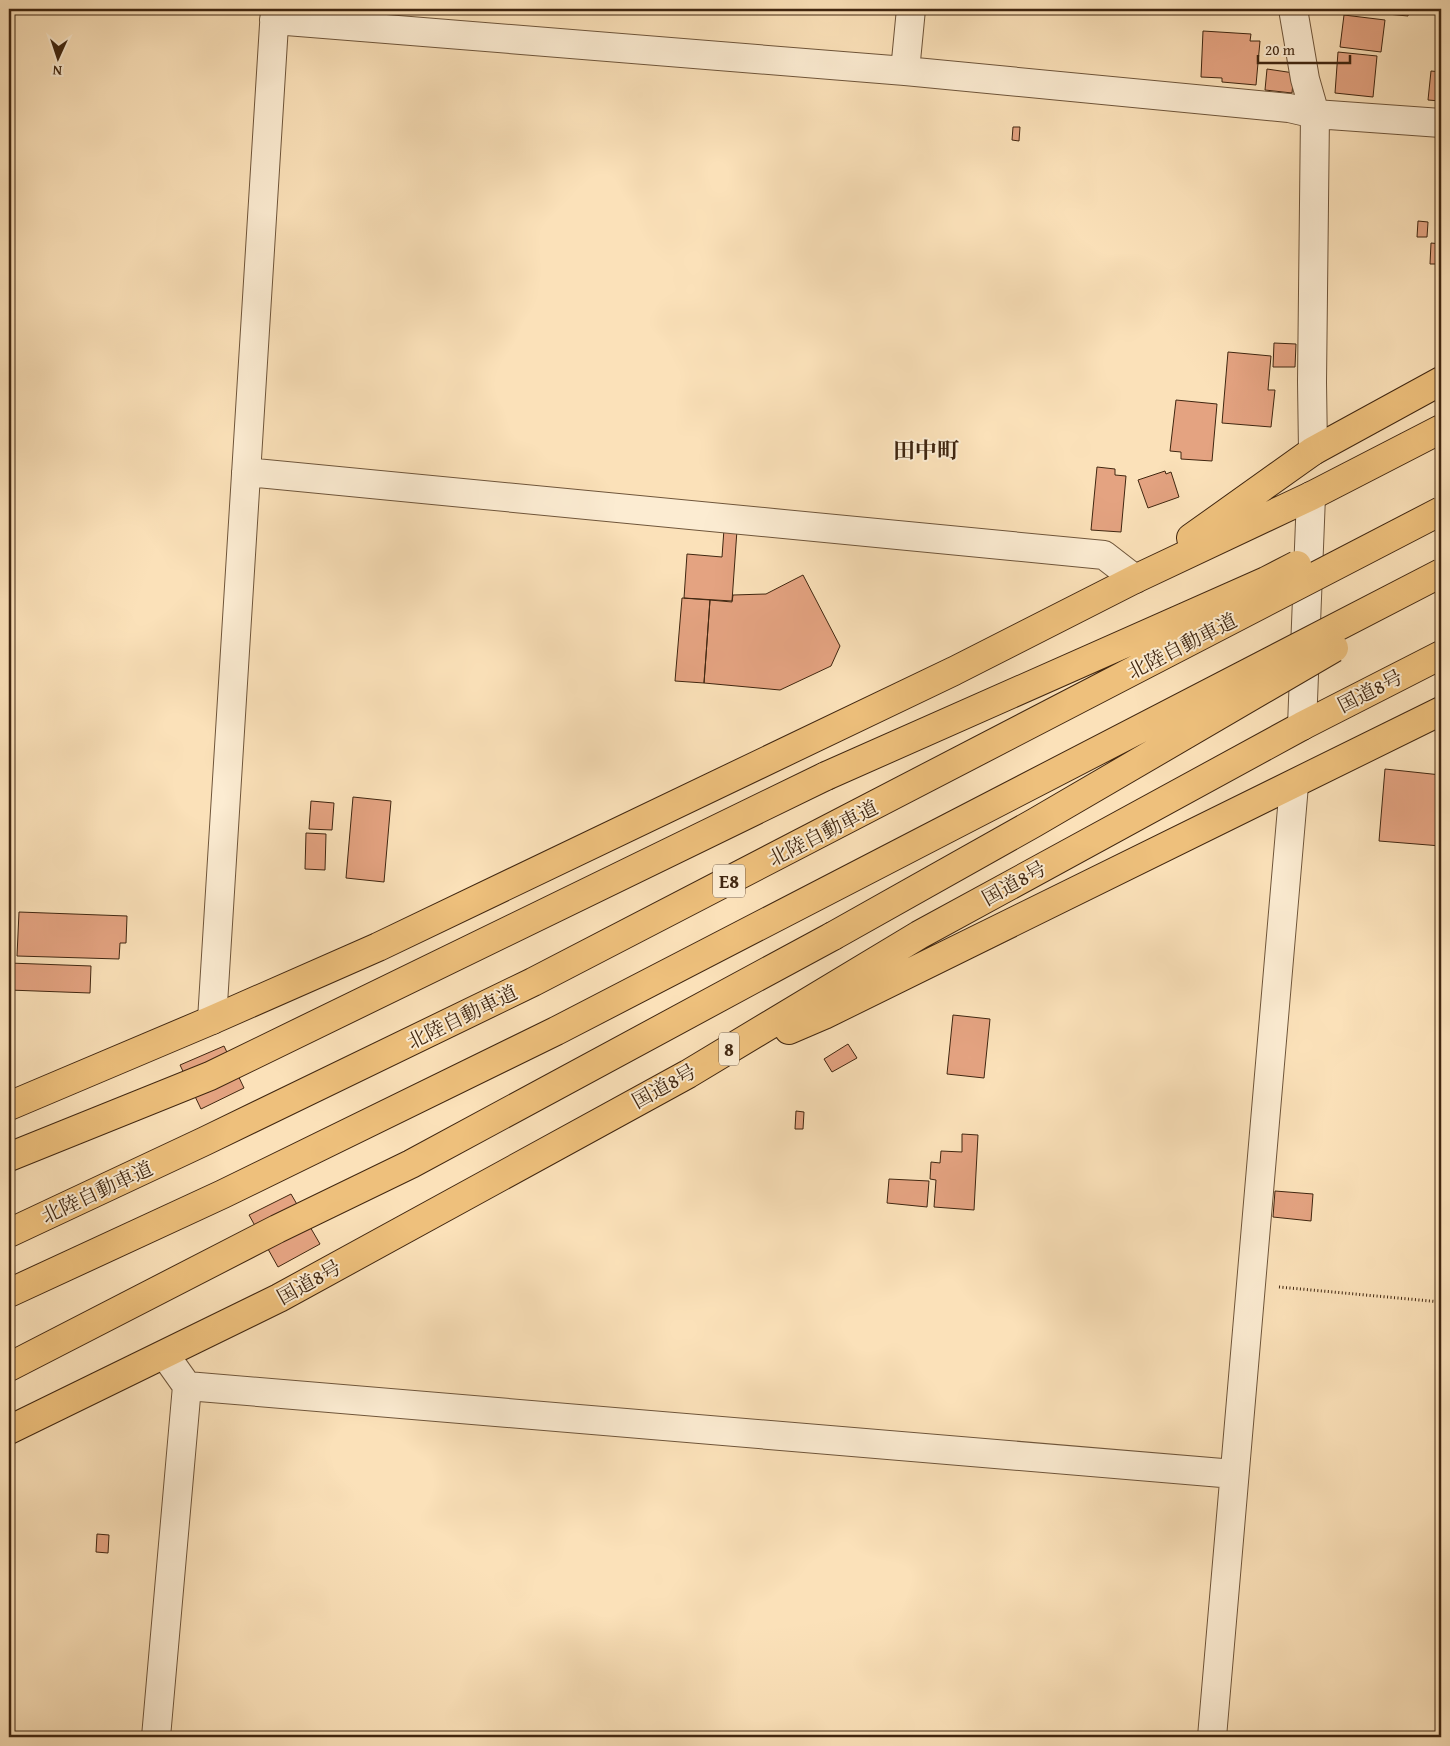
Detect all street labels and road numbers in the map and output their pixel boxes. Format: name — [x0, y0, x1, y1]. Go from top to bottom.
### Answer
street label: 北陸自動車道 — [1122, 605, 1242, 686]
street label: 国道8号 — [1332, 662, 1407, 719]
street label: 北陸自動車道 — [763, 792, 883, 873]
street label: 国道8号 — [976, 853, 1051, 912]
road number: E8 — [713, 864, 745, 898]
street label: 北陸自動車道 — [401, 977, 522, 1056]
road number: 8 — [719, 1032, 739, 1066]
street label: 国道8号 — [626, 1056, 701, 1115]
street label: 北陸自動車道 — [36, 1153, 157, 1230]
street label: 国道8号 — [271, 1252, 346, 1311]

